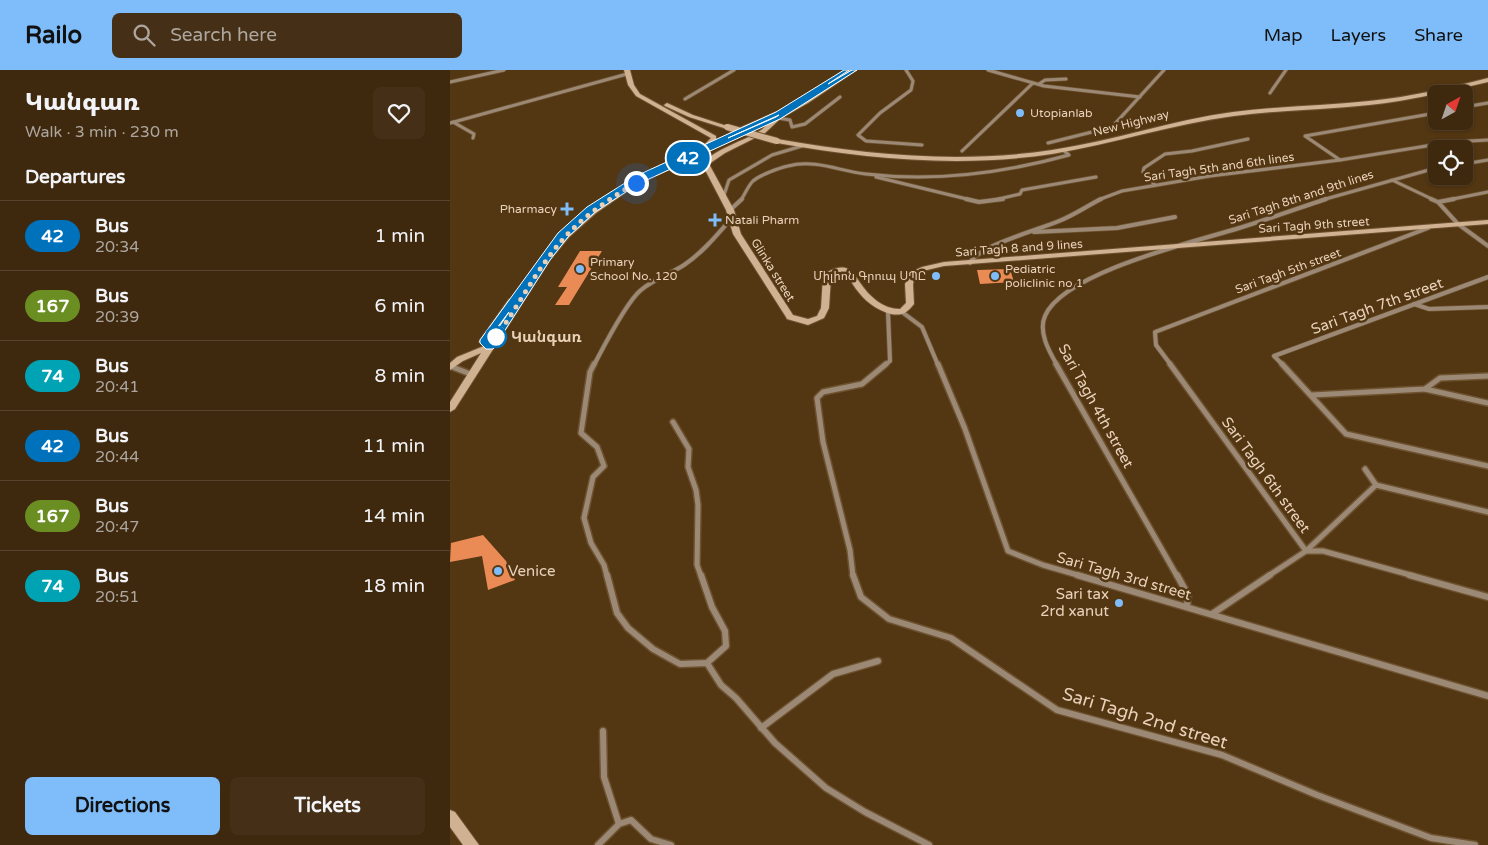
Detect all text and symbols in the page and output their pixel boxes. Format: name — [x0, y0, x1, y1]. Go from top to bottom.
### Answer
search box — [112, 13, 462, 58]
text: Railo — [25, 21, 82, 50]
icon: search — [130, 21, 158, 49]
text: Search here — [170, 24, 277, 46]
text: Map — [1264, 24, 1303, 46]
text: Layers — [1331, 24, 1386, 46]
text: Share — [1414, 24, 1463, 46]
north arrow — [1428, 85, 1472, 130]
map controls — [1428, 85, 1473, 185]
button: heart — [373, 87, 425, 139]
text: Կանգառ — [25, 88, 140, 117]
place label: Utopianlab — [1030, 106, 1093, 120]
marker: Utopianlab — [1014, 107, 1026, 119]
street label: New Highway — [1091, 107, 1171, 139]
text: Walk · 3 min · 230 m — [25, 122, 179, 142]
button: locate — [1428, 140, 1473, 185]
line badge: 42 — [666, 142, 710, 174]
text: 42 — [677, 147, 699, 169]
street label: Sari Tagh 5th and 6th lines — [1143, 149, 1295, 184]
text: Departures — [25, 166, 125, 188]
street label: Sari Tagh 8th and 9th lines — [1227, 167, 1375, 227]
your location — [624, 171, 649, 196]
place label: Pharmacy — [500, 202, 558, 216]
marker: Pharmacy — [561, 203, 573, 215]
place label: Natali Pharm — [725, 213, 799, 227]
marker: Natali Pharm — [709, 214, 721, 226]
street label: Sari Tagh 9th street — [1258, 214, 1370, 236]
text: Bus — [95, 215, 129, 237]
text: 42 — [41, 225, 64, 247]
text: 1 min — [374, 225, 425, 247]
street label: Glinka street — [748, 236, 798, 304]
text: 20:34 — [95, 237, 139, 257]
street label: Sari Tagh 8 and 9 lines — [955, 237, 1083, 259]
street label: Sari Tagh 5th street — [1233, 245, 1343, 297]
place label: Primary School No. 120 — [590, 255, 678, 283]
place label: Pediatric policlinic no 1 — [1005, 262, 1083, 290]
marker: Primary School No. 120 — [574, 263, 586, 275]
place label: Միլիոն Գրուպ ՍՊԸ — [813, 269, 926, 283]
marker: Միլիոն Գրուպ ՍՊԸ — [930, 270, 942, 282]
marker: Pediatric policlinic no 1 — [989, 270, 1001, 282]
street label: Sari Tagh 7th street — [1309, 274, 1446, 338]
text: Bus — [95, 285, 129, 307]
text: 167 — [36, 295, 69, 317]
text: 6 min — [374, 295, 425, 317]
text: 20:39 — [95, 307, 139, 327]
marker: Կանգառ — [485, 326, 507, 348]
place label: Կանգառ — [511, 328, 582, 346]
street label: Sari Tagh 4th street — [1054, 341, 1138, 471]
text: Bus — [95, 355, 129, 377]
text: 74 — [41, 365, 64, 387]
text: 8 min — [374, 365, 425, 387]
text: 20:41 — [95, 377, 139, 397]
street label: Sari Tagh 6th street — [1218, 413, 1314, 537]
text: Bus — [95, 425, 129, 447]
text: 42 — [41, 435, 64, 457]
text: 11 min — [362, 435, 425, 457]
text: 20:44 — [95, 447, 139, 467]
text: Bus — [95, 495, 129, 517]
text: 167 — [36, 505, 69, 527]
text: 14 min — [362, 505, 425, 527]
text: 20:47 — [95, 517, 139, 537]
street label: Sari Tagh 3rd street — [1055, 548, 1194, 604]
place label: Venice — [508, 562, 555, 580]
text: Bus — [95, 565, 129, 587]
marker: Venice — [492, 565, 504, 577]
text: 74 — [41, 575, 64, 597]
text: 18 min — [362, 575, 425, 597]
place label: Sari tax 2rd xanut — [1040, 585, 1109, 620]
text: 20:51 — [95, 587, 139, 607]
marker: Sari tax 2rd xanut — [1113, 597, 1125, 609]
street label: Sari Tagh 2nd street — [1060, 682, 1230, 754]
button: Directions — [25, 777, 220, 835]
button: Tickets — [230, 777, 425, 835]

